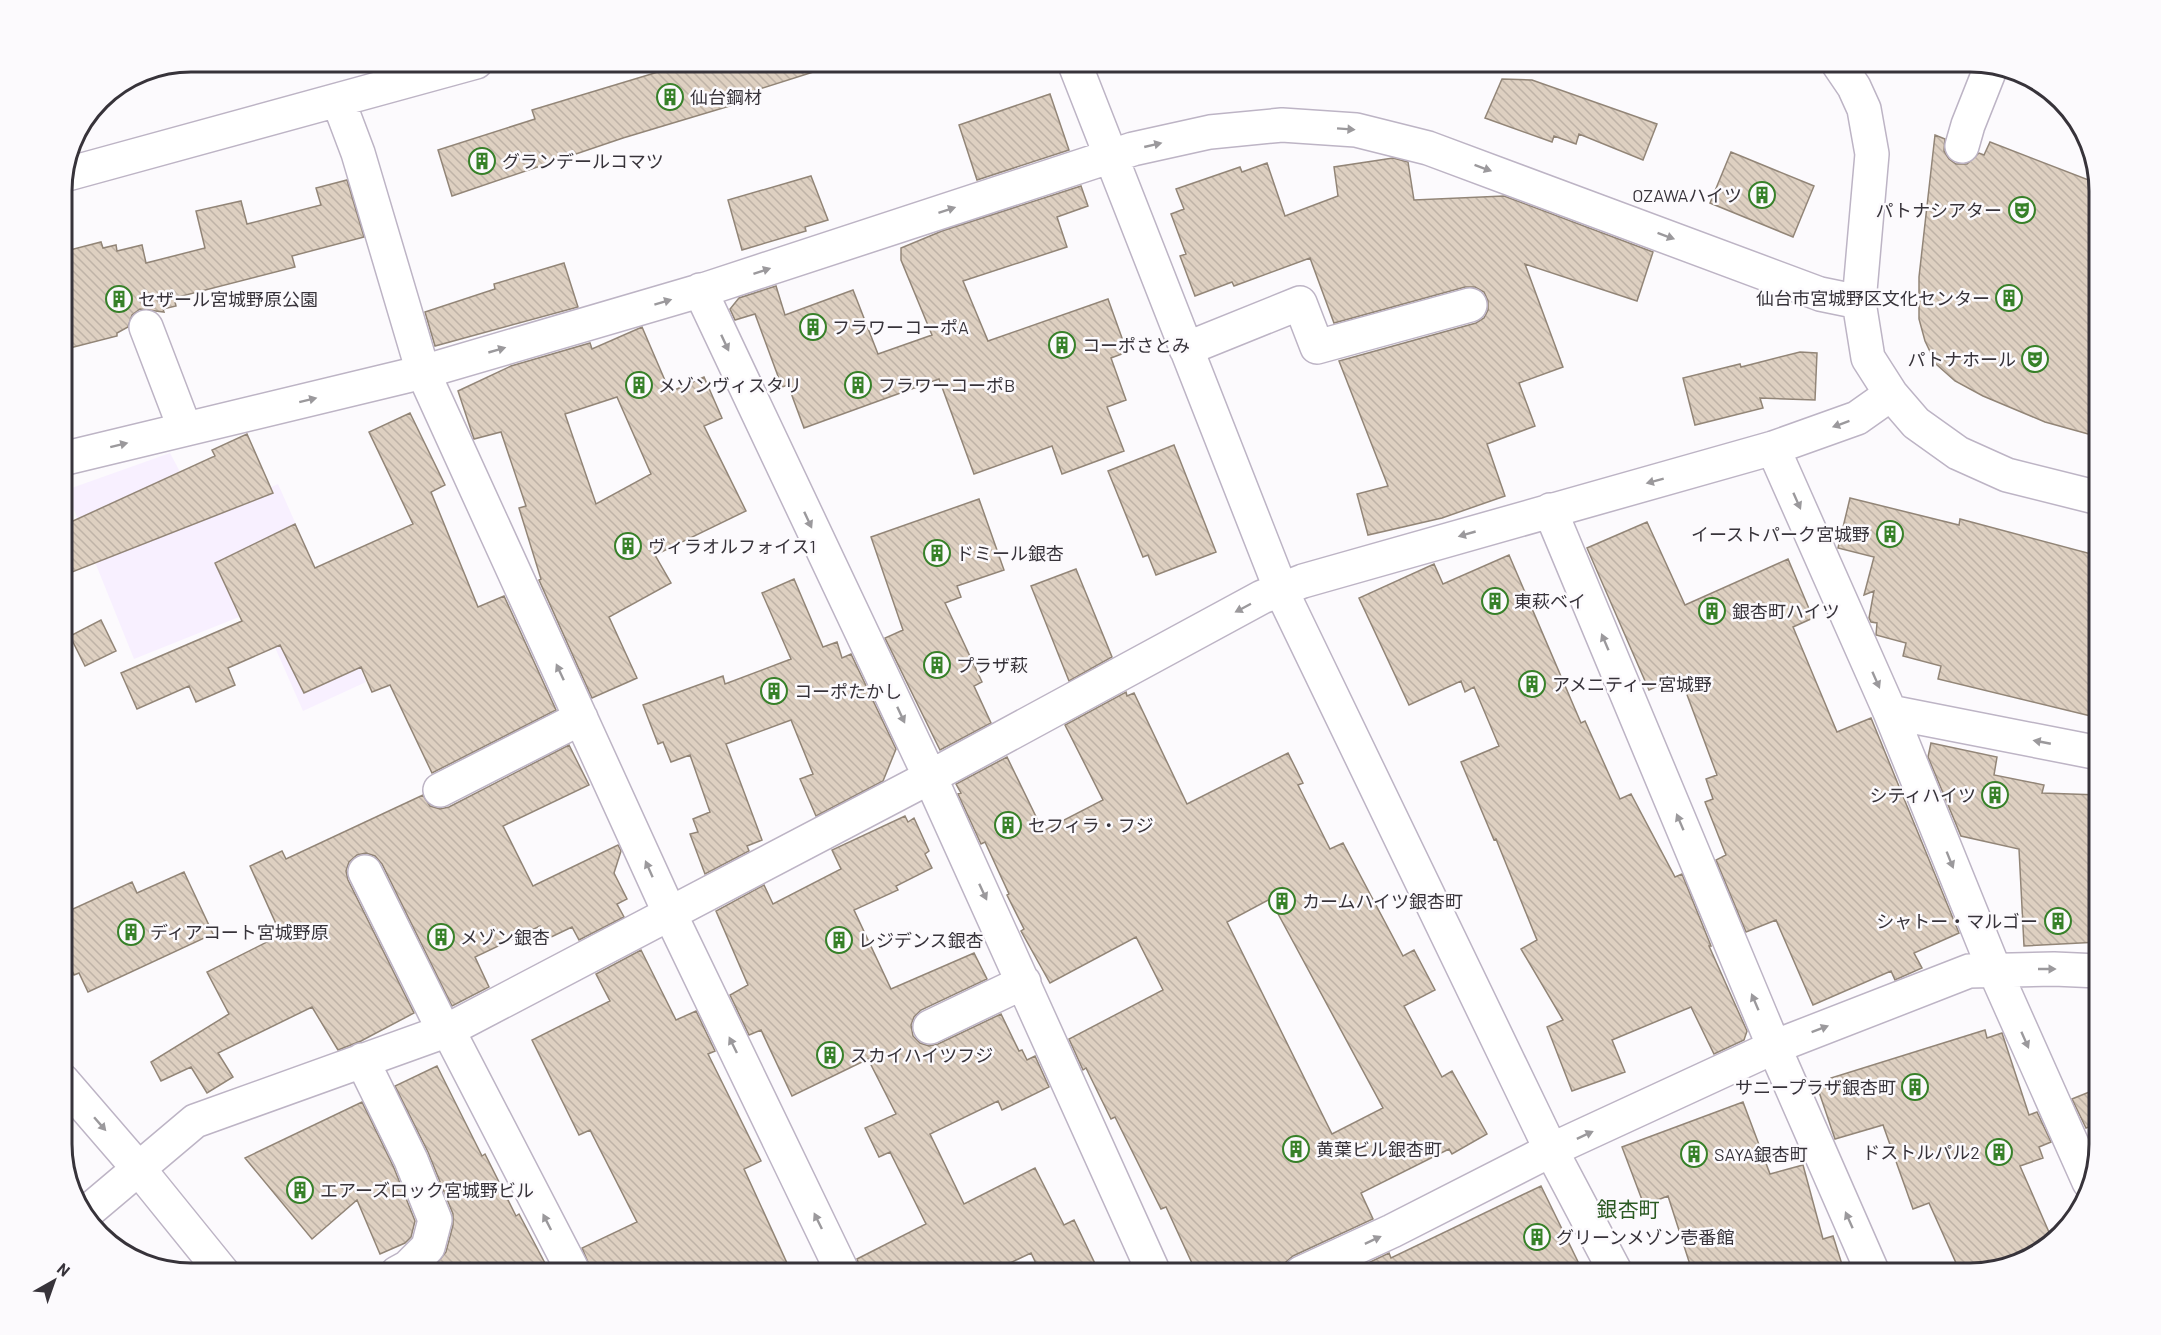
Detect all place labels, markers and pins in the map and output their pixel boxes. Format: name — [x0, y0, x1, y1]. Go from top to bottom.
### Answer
building icon: 仙台鋼材 — [655, 82, 685, 112]
place label: 仙台鋼材 — [690, 86, 762, 108]
building icon: グランデールコマツ — [467, 146, 497, 176]
place label: グランデールコマツ — [502, 150, 664, 172]
building icon: OZAWAハイツ — [1747, 180, 1777, 210]
place label: OZAWAハイツ — [1632, 184, 1742, 206]
theatre icon: パトナシアター — [2007, 195, 2037, 225]
place label: パトナシアター — [1875, 199, 2002, 221]
building icon: 仙台市宮城野区文化センター — [1994, 283, 2024, 313]
building icon: セザール宮城野原公園 — [104, 284, 134, 314]
place label: 仙台市宮城野区文化センター — [1756, 287, 1990, 309]
place label: セザール宮城野原公園 — [138, 288, 318, 310]
building icon: フラワーコーポA — [798, 312, 828, 342]
place label: フラワーコーポA — [832, 316, 969, 338]
building icon: コーポさとみ — [1047, 330, 1077, 360]
place label: コーポさとみ — [1082, 334, 1190, 356]
theatre icon: パトナホール — [2020, 344, 2050, 374]
place label: パトナホール — [1907, 348, 2016, 370]
building icon: メゾンヴィスタリ — [624, 370, 654, 400]
building icon: フラワーコーポB — [843, 370, 873, 400]
place label: メゾンヴィスタリ — [658, 374, 802, 396]
place label: フラワーコーポB — [878, 374, 1015, 396]
building icon: イーストパーク宮城野 — [1875, 519, 1905, 549]
place label: イーストパーク宮城野 — [1691, 523, 1870, 545]
building icon: ヴィラオルフォイス1 — [613, 531, 643, 561]
place label: ヴィラオルフォイス1 — [648, 535, 816, 557]
building icon: ドミール銀杏 — [922, 538, 952, 568]
place label: ドミール銀杏 — [956, 542, 1064, 564]
building icon: 東萩ベイ — [1480, 586, 1510, 616]
place label: 東萩ベイ — [1514, 590, 1586, 612]
building icon: 銀杏町ハイツ — [1697, 596, 1727, 626]
place label: 銀杏町ハイツ — [1732, 600, 1840, 622]
building icon: プラザ萩 — [922, 650, 952, 680]
place label: プラザ萩 — [956, 654, 1028, 676]
building icon: アメニティー宮城野 — [1517, 669, 1547, 699]
place label: アメニティー宮城野 — [1552, 673, 1712, 695]
building icon: コーポたかし — [759, 676, 789, 706]
place label: コーポたかし — [794, 680, 902, 702]
building icon: シティハイツ — [1980, 780, 2010, 810]
place label: シティハイツ — [1869, 784, 1976, 806]
building icon: セフィラ・フジ — [993, 810, 1023, 840]
place label: セフィラ・フジ — [1028, 814, 1154, 836]
building icon: カームハイツ銀杏町 — [1267, 886, 1297, 916]
place label: カームハイツ銀杏町 — [1302, 890, 1463, 912]
building icon: シャトー・マルゴー — [2043, 906, 2073, 936]
place label: シャトー・マルゴー — [1876, 910, 2038, 932]
building icon: ディアコート宮城野原 — [116, 917, 146, 947]
place label: ディアコート宮城野原 — [150, 921, 329, 943]
building icon: メゾン銀杏 — [426, 922, 456, 952]
building icon: レジデンス銀杏 — [824, 925, 854, 955]
place label: メゾン銀杏 — [460, 926, 550, 948]
place label: レジデンス銀杏 — [858, 929, 984, 951]
building icon: スカイハイツフジ — [815, 1040, 845, 1070]
place label: スカイハイツフジ — [850, 1044, 993, 1066]
building icon: サニープラザ銀杏町 — [1900, 1072, 1930, 1102]
place label: サニープラザ銀杏町 — [1735, 1076, 1896, 1098]
building icon: 黄葉ビル銀杏町 — [1281, 1134, 1311, 1164]
building icon: ドストルパル2 — [1984, 1137, 2014, 1167]
place label: 黄葉ビル銀杏町 — [1316, 1138, 1442, 1160]
building icon: SAYA銀杏町 — [1679, 1139, 1709, 1169]
place label: ドストルパル2 — [1862, 1141, 1980, 1163]
place label: SAYA銀杏町 — [1714, 1143, 1808, 1165]
building icon: エアーズロック宮城野ビル — [285, 1175, 315, 1205]
place label: エアーズロック宮城野ビル — [320, 1179, 534, 1201]
building icon: グリーンメゾン壱番館 — [1522, 1222, 1552, 1252]
place label: グリーンメゾン壱番館 — [1556, 1226, 1735, 1248]

